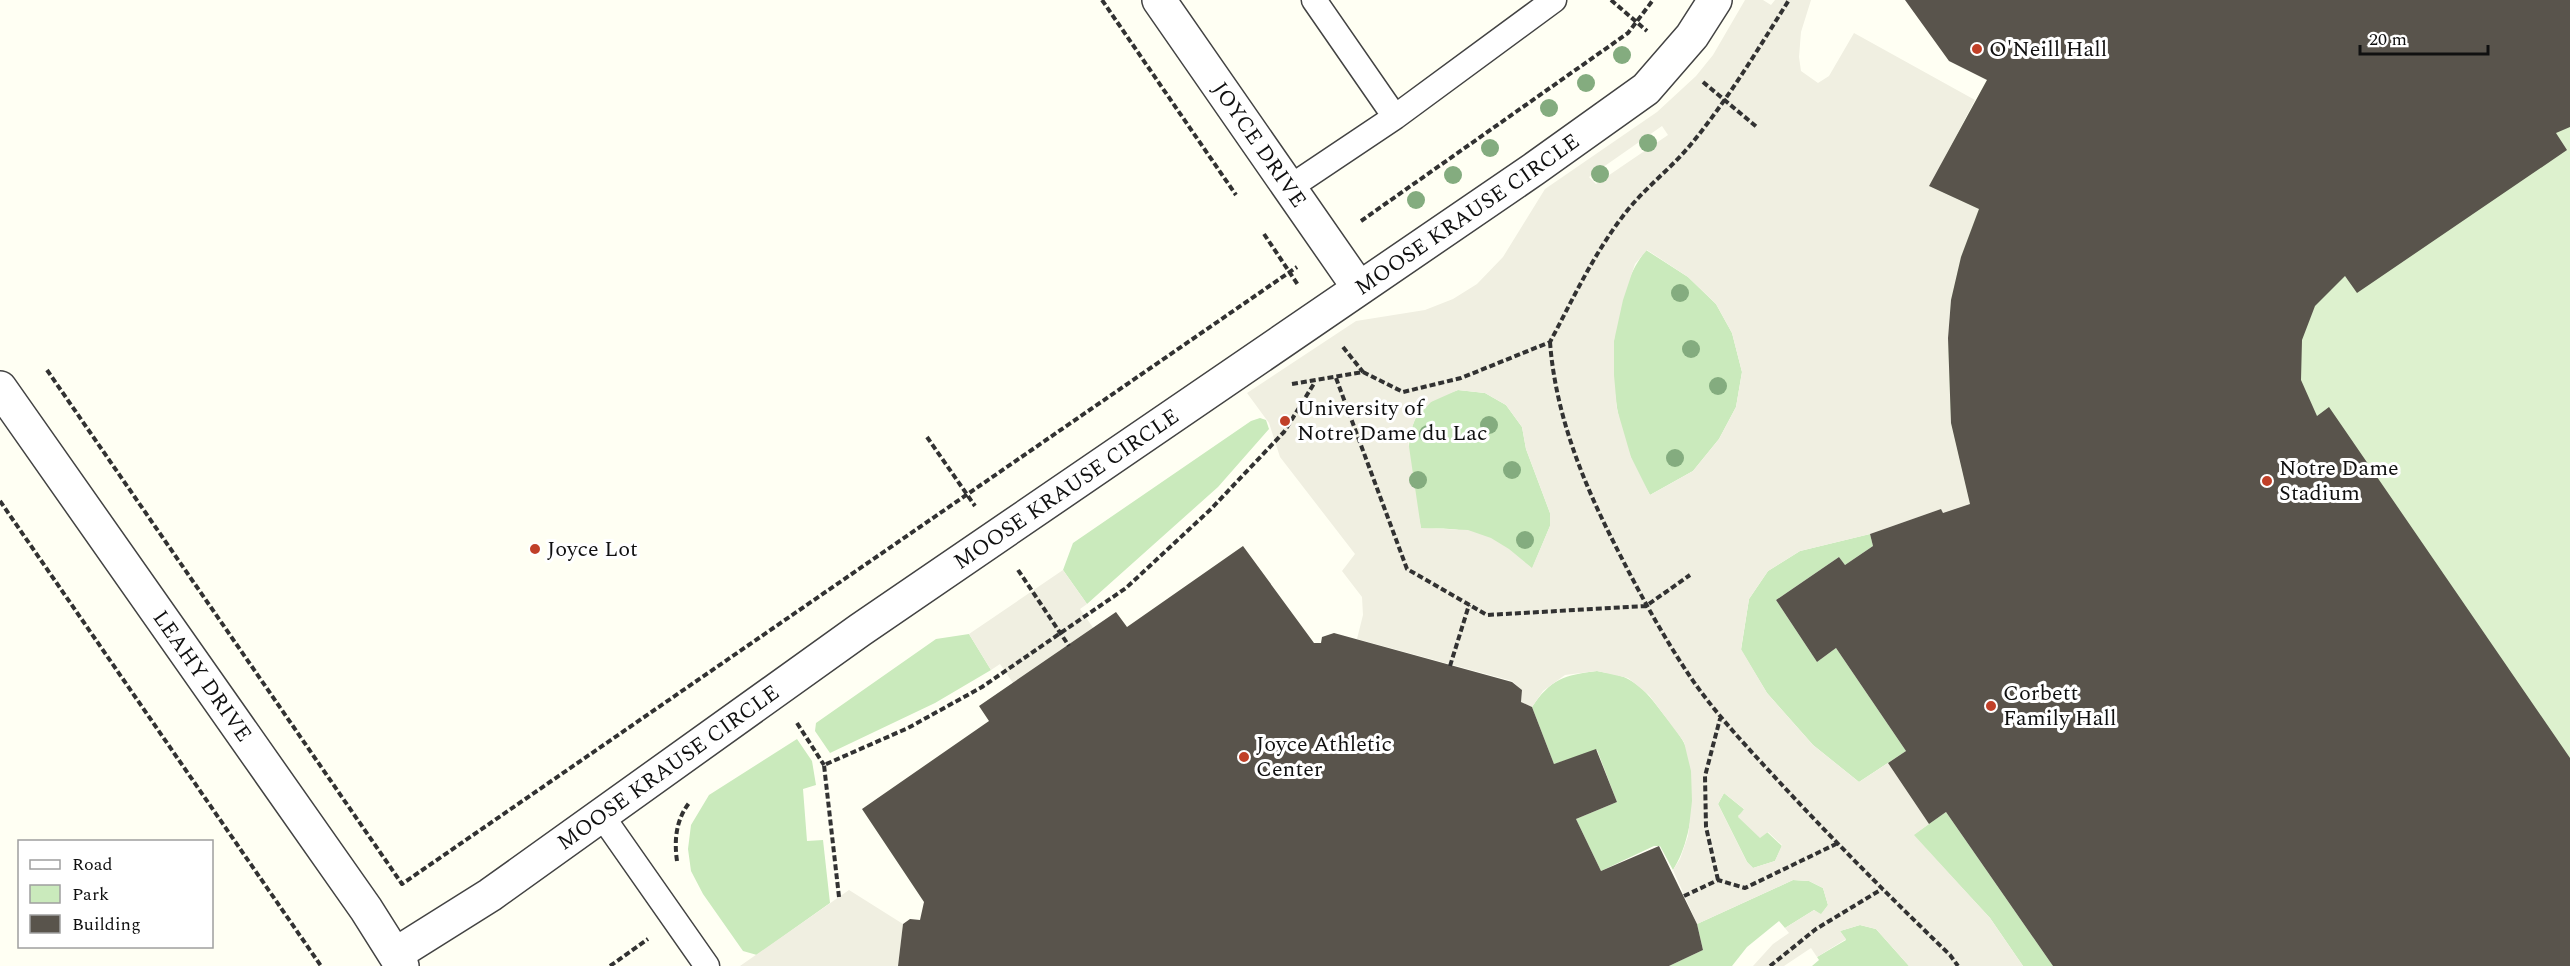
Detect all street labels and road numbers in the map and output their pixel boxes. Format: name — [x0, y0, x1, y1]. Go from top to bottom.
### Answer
street label: JOYCE DRIVE — [1204, 75, 1315, 214]
street label: MOOSE KRAUSE CIRCLE — [1348, 125, 1587, 303]
street label: MOOSE KRAUSE CIRCLE — [947, 400, 1186, 578]
street label: LEAHY DRIVE — [144, 603, 260, 749]
street label: MOOSE KRAUSE CIRCLE — [550, 676, 786, 859]

